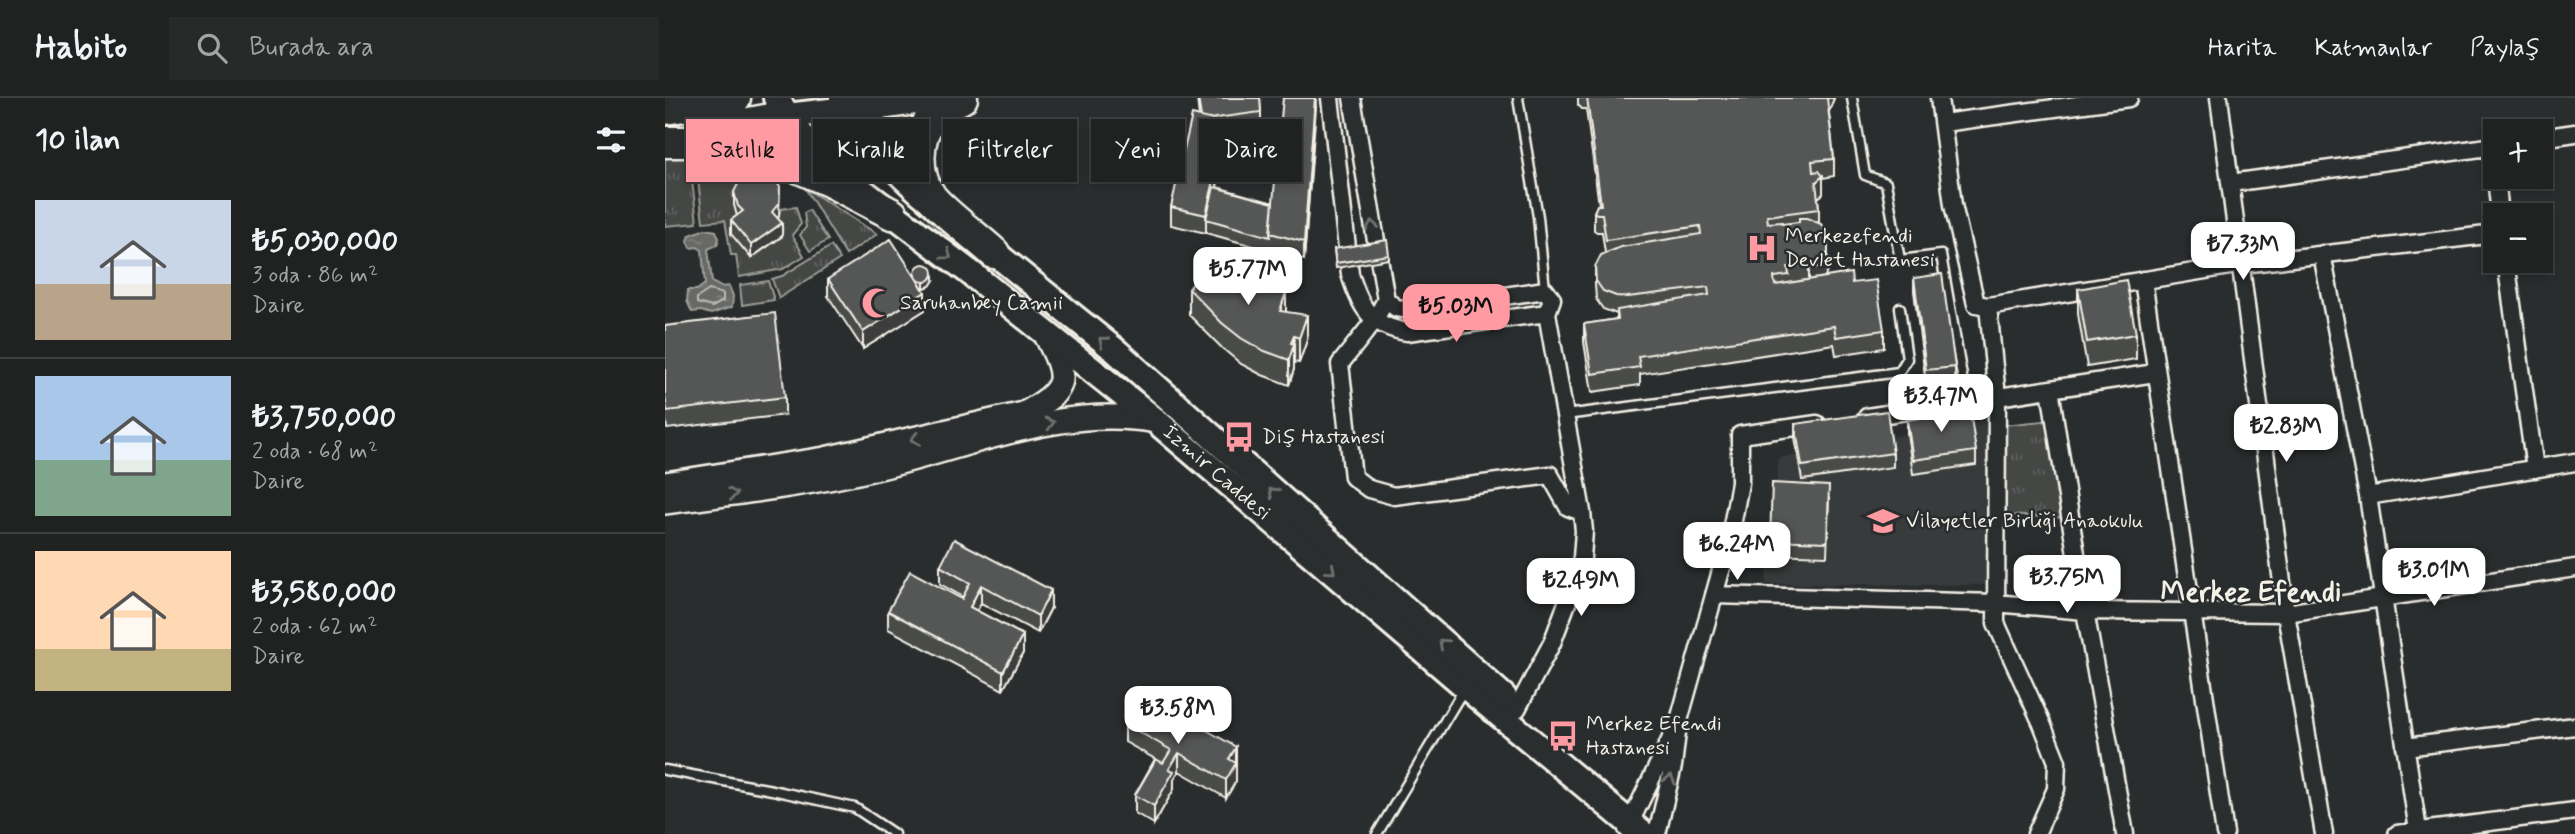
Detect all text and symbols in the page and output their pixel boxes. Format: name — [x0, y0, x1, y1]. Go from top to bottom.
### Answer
search box — [169, 17, 659, 80]
text: Habito — [35, 26, 127, 70]
icon: search — [193, 29, 231, 67]
text: Burada ara — [249, 31, 374, 65]
text: Harita — [2208, 33, 2276, 64]
text: Katmanlar — [2314, 33, 2432, 64]
text: Paylaş — [2470, 33, 2540, 64]
chip: Satılık — [686, 119, 799, 182]
chip: Kiralık — [813, 119, 929, 182]
chip: Filtreler — [943, 119, 1077, 182]
chip: Yeni — [1091, 119, 1185, 182]
chip: Daire — [1199, 119, 1302, 182]
map controls — [2483, 119, 2553, 273]
button: + — [2483, 119, 2553, 189]
text: 10 ilan — [35, 121, 121, 160]
icon: filters — [592, 121, 630, 159]
button: − — [2483, 203, 2553, 273]
one-way arrow — [1365, 219, 1380, 231]
text: ₺5,030,000 — [252, 222, 398, 261]
place label: Merkezefendi Devlet Hastanesi — [1785, 222, 1935, 274]
pin: ₺7.33M — [2186, 222, 2300, 282]
icon: home — [91, 228, 175, 312]
text: ₺7.33M — [2207, 230, 2279, 260]
hospital icon: Merkezefendi Devlet Hastanesi — [1745, 231, 1779, 265]
one-way arrow — [939, 247, 951, 260]
pin: ₺5.77M — [1191, 248, 1305, 307]
text: ₺5.77M — [1209, 255, 1287, 285]
text: 3 oda · 86 m² — [252, 261, 378, 291]
pin: ₺5.03M — [1399, 285, 1513, 344]
mosque icon: Saruhanbey Camii — [860, 286, 894, 320]
place label: Saruhanbey Camii — [900, 289, 1063, 317]
text: Daire — [252, 291, 304, 321]
text: ₺5.03M — [1419, 292, 1493, 322]
one-way arrow — [1099, 336, 1111, 349]
pin: ₺3.47M — [1884, 374, 1998, 434]
text: ₺3.47M — [1904, 382, 1978, 412]
text: ₺3,750,000 — [252, 398, 396, 437]
icon: home — [91, 404, 175, 488]
pin: ₺2.83M — [2229, 404, 2343, 464]
text: ₺2.83M — [2250, 412, 2322, 442]
one-way arrow — [1044, 417, 1056, 431]
street label: İzmir Caddesi — [1157, 419, 1277, 527]
bus stop icon: Diş Hastanesi — [1222, 420, 1256, 454]
place label: Diş Hastanesi — [1262, 423, 1385, 451]
one-way arrow — [909, 431, 921, 445]
text: 2 oda · 68 m² — [252, 437, 378, 467]
text: Daire — [252, 467, 304, 497]
one-way arrow — [727, 486, 739, 501]
one-way arrow — [1268, 488, 1281, 500]
school or university icon: Vilayetler Birliği Anaokulu — [1866, 504, 1900, 538]
place label: Vilayetler Birliği Anaokulu — [1906, 507, 2143, 535]
pin: ₺6.24M — [1680, 522, 1794, 582]
text: ₺6.24M — [1699, 530, 1775, 560]
pin: ₺3.01M — [2377, 548, 2491, 608]
pin: ₺3.75M — [2010, 556, 2124, 615]
text: ₺3.01M — [2398, 556, 2470, 586]
pin: ₺2.49M — [1524, 559, 1638, 618]
one-way arrow — [1323, 562, 1336, 574]
text: ₺3.75M — [2030, 563, 2104, 593]
text: ₺2.49M — [1543, 566, 1619, 596]
text: ₺3,580,000 — [252, 573, 397, 612]
district label: Merkez Efendi — [2161, 575, 2341, 612]
icon: home — [91, 579, 175, 663]
text: 2 oda · 62 m² — [252, 612, 377, 642]
one-way arrow — [1438, 639, 1451, 651]
text: Daire — [252, 642, 304, 672]
pin: ₺3.58M — [1121, 686, 1235, 746]
text: ₺3.58M — [1141, 694, 1215, 724]
place label: Merkez Efendi Hastanesi — [1586, 710, 1722, 762]
bus stop icon: Merkez Efendi Hastanesi — [1546, 719, 1580, 753]
one-way arrow — [1661, 774, 1676, 786]

